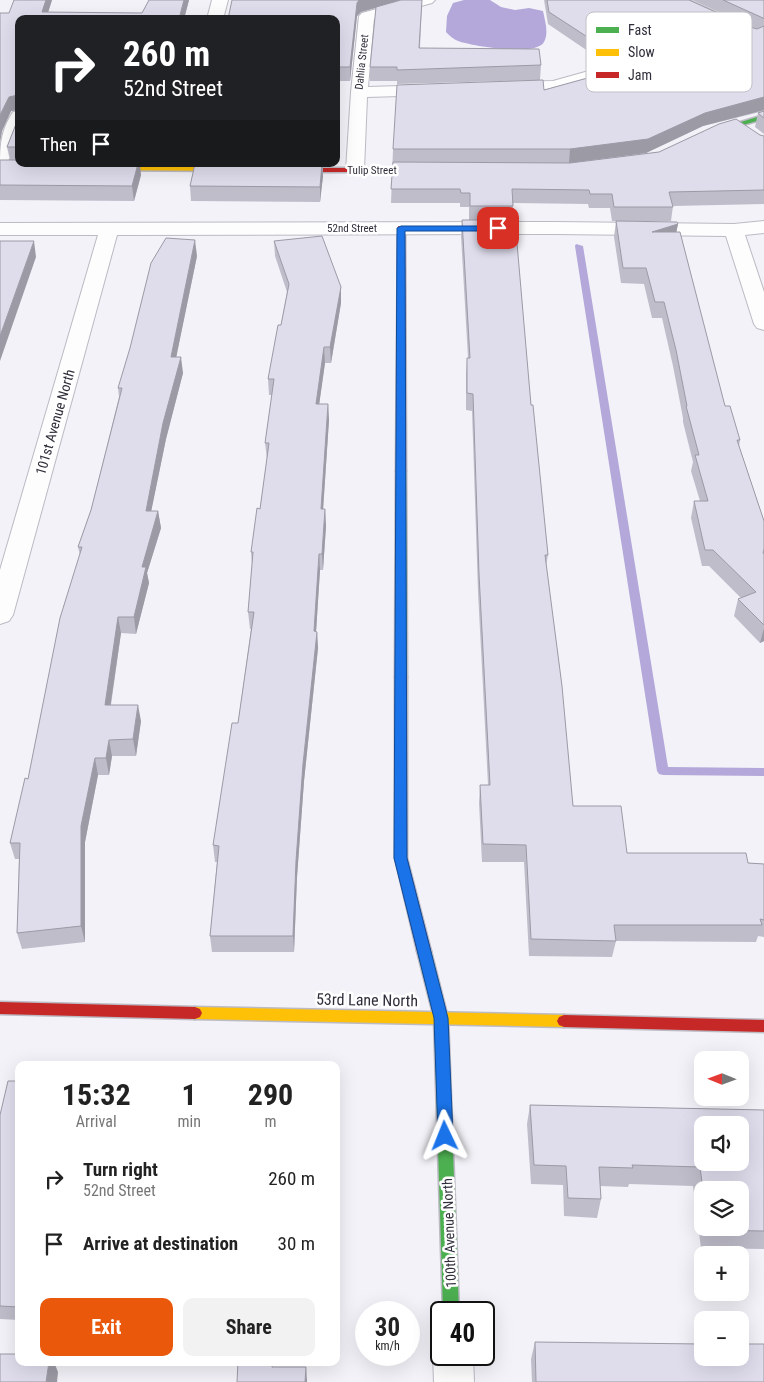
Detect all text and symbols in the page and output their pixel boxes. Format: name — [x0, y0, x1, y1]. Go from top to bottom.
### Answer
legend — [586, 12, 752, 92]
text: Fast — [628, 22, 652, 38]
text: 260 m — [123, 34, 210, 75]
street label: Dahlia Street — [353, 34, 371, 90]
icon: right — [40, 35, 105, 100]
text: Slow — [628, 44, 655, 60]
text: Jam — [628, 67, 652, 83]
text: 52nd Street — [123, 76, 223, 101]
icon: arrive — [87, 130, 115, 158]
text: Then — [40, 133, 77, 156]
street label: Tulip Street — [347, 164, 397, 177]
pin — [477, 207, 519, 249]
icon: arrive — [484, 214, 512, 242]
street label: 52nd Street — [327, 222, 377, 235]
street label: 101st Avenue North — [32, 367, 78, 477]
street label: 53rd Lane North — [316, 990, 418, 1010]
north arrow — [694, 1051, 749, 1106]
map controls — [694, 1051, 749, 1366]
text: 15:32 — [62, 1077, 131, 1112]
text: 1 — [182, 1077, 197, 1112]
text: 290 — [248, 1077, 293, 1112]
position arrow — [418, 1109, 470, 1161]
text: Arrival — [76, 1112, 117, 1131]
text: min — [177, 1112, 201, 1131]
text: m — [264, 1112, 276, 1131]
button: sound — [694, 1116, 749, 1171]
text: Turn right — [83, 1158, 158, 1181]
icon: right — [40, 1165, 68, 1193]
text: 260 m — [268, 1167, 315, 1190]
street label: 100th Avenue North — [439, 1178, 459, 1288]
text: 52nd Street — [83, 1181, 156, 1200]
button: layers — [694, 1181, 749, 1236]
icon: arrive — [40, 1230, 68, 1258]
text: Arrive at destination — [83, 1232, 238, 1255]
text: 30 m — [278, 1232, 315, 1255]
button: + — [694, 1246, 749, 1301]
button: Exit — [40, 1298, 173, 1356]
button: Share — [183, 1298, 315, 1356]
speed limit sign: 40 — [430, 1301, 495, 1366]
button: − — [694, 1311, 749, 1366]
text: 30 — [375, 1313, 400, 1342]
text: km/h — [375, 1339, 400, 1353]

